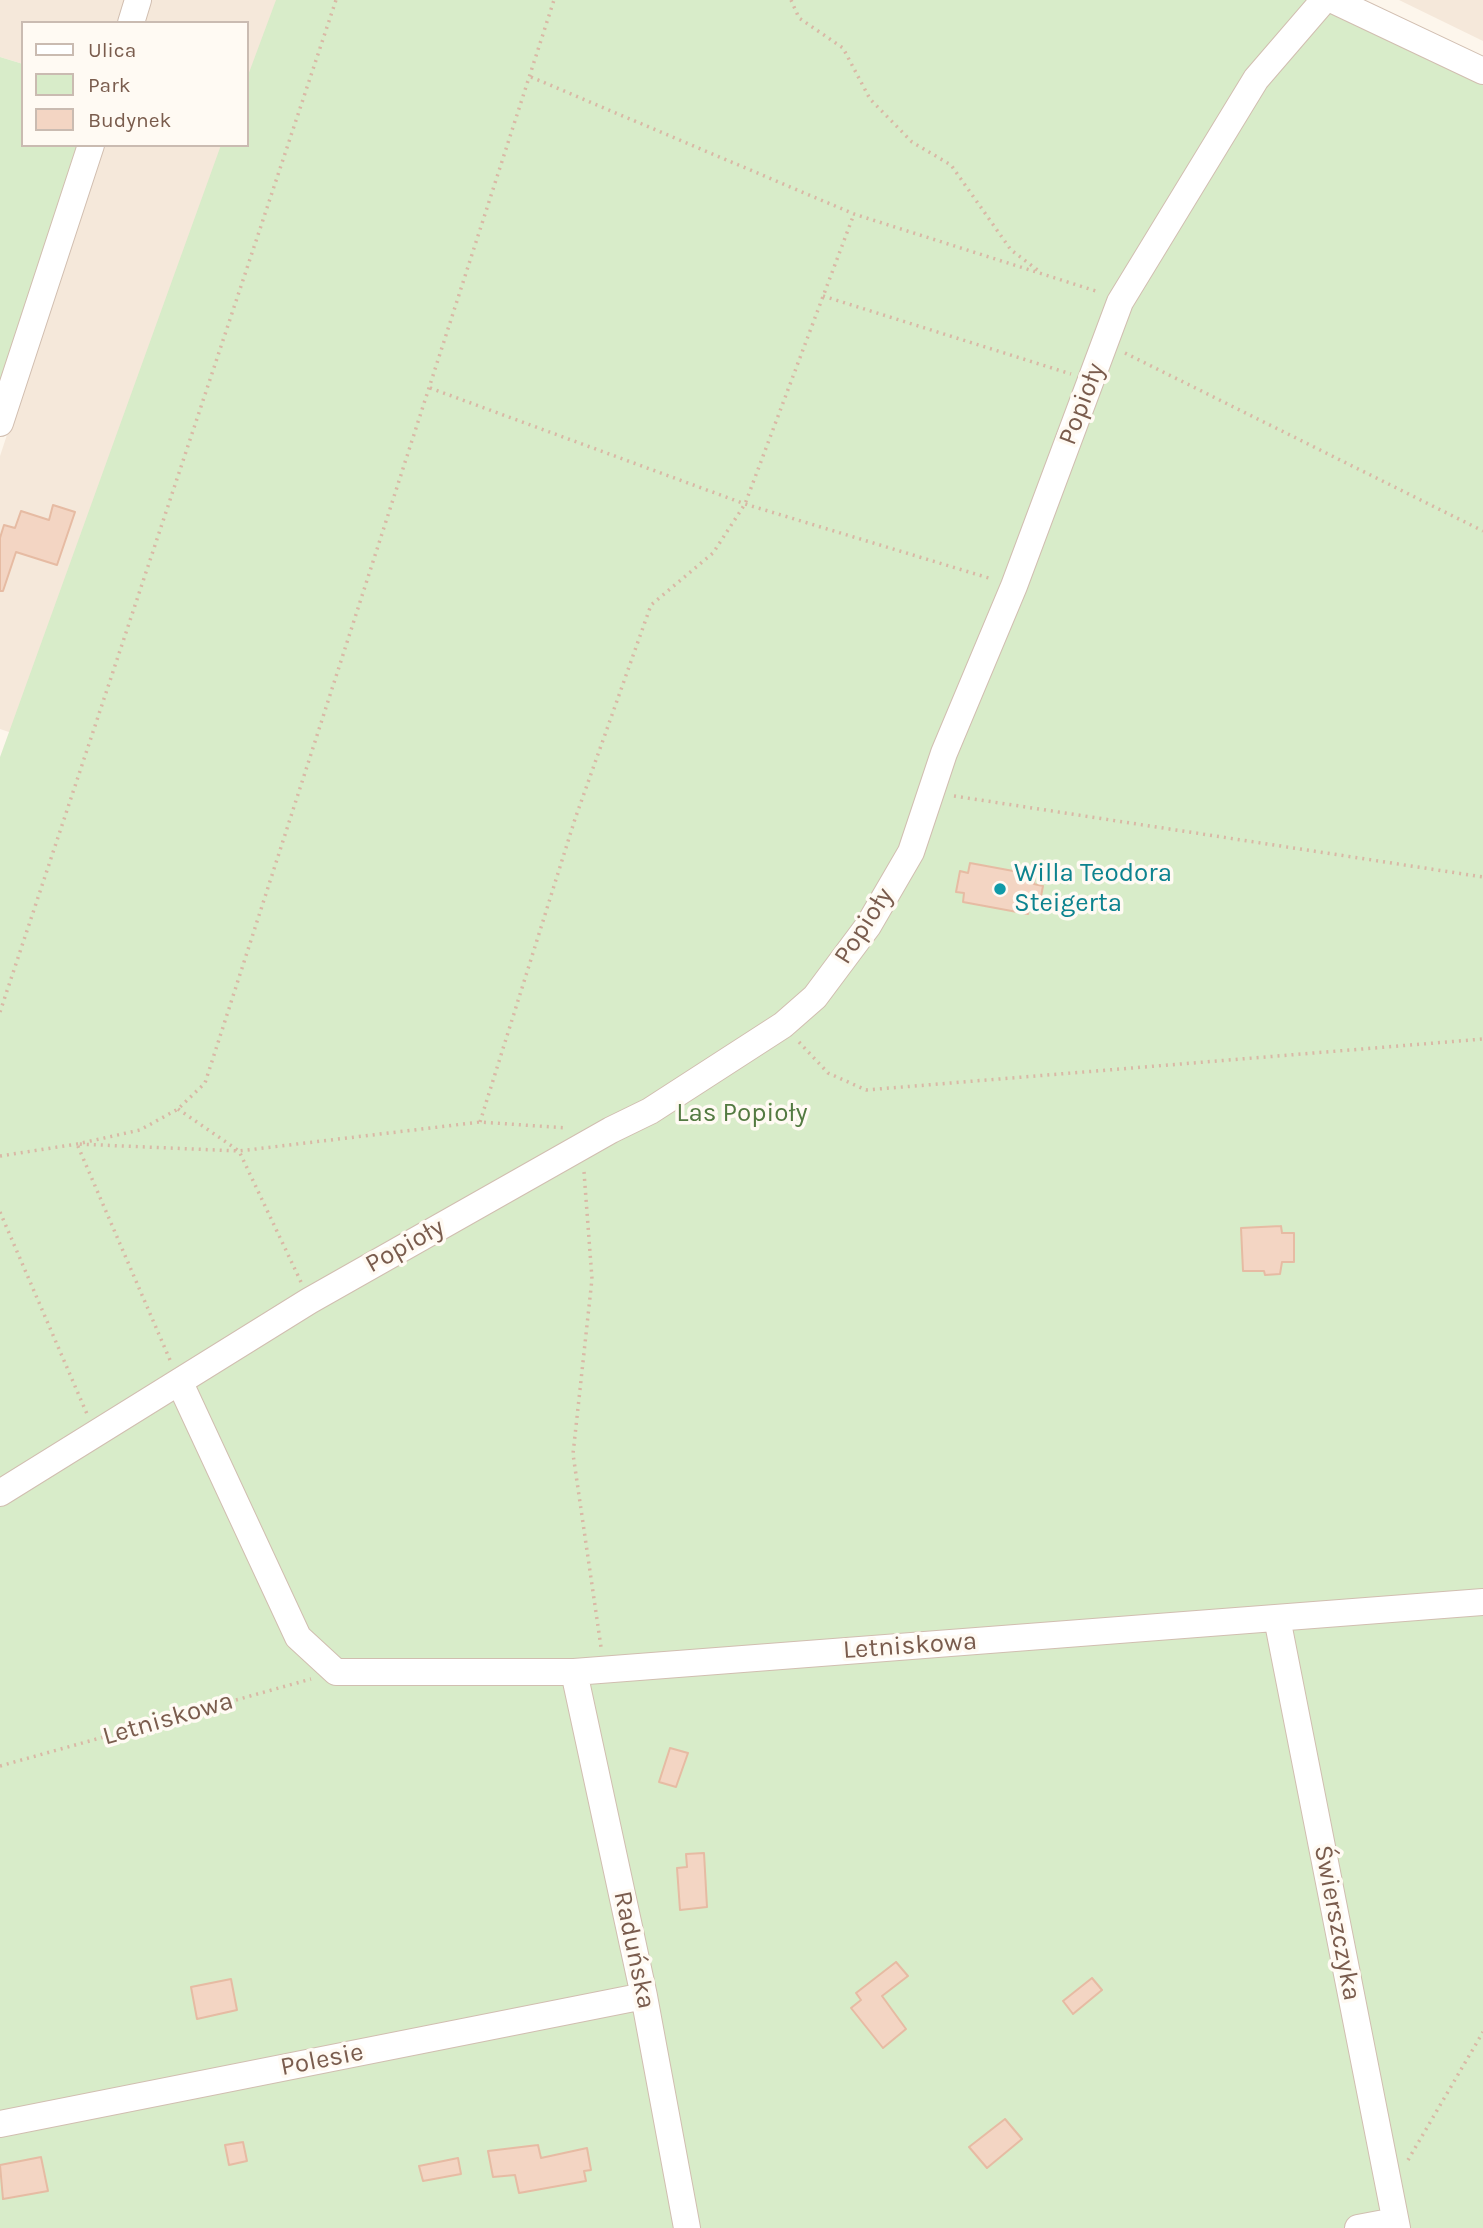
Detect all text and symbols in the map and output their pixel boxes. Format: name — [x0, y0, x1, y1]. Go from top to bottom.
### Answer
legend — [21, 21, 248, 147]
text: Ulica — [88, 38, 136, 62]
text: Park — [88, 73, 131, 97]
text: Budynek — [88, 108, 171, 132]
street label: Popioły — [1052, 359, 1112, 449]
place label: Willa Teodora Steigerta — [1014, 858, 1172, 920]
marker: Willa Teodora Steigerta — [992, 881, 1008, 897]
street label: Popioły — [828, 882, 900, 970]
park label: Las Popioły — [676, 1098, 808, 1130]
street label: Popioły — [360, 1212, 450, 1280]
street label: Letniskowa — [842, 1626, 978, 1666]
street label: Letniskowa — [99, 1685, 237, 1753]
street label: Świerszczyka — [1307, 1843, 1367, 2003]
street label: Raduńska — [606, 1888, 662, 2012]
street label: Polesie — [278, 2037, 366, 2083]

